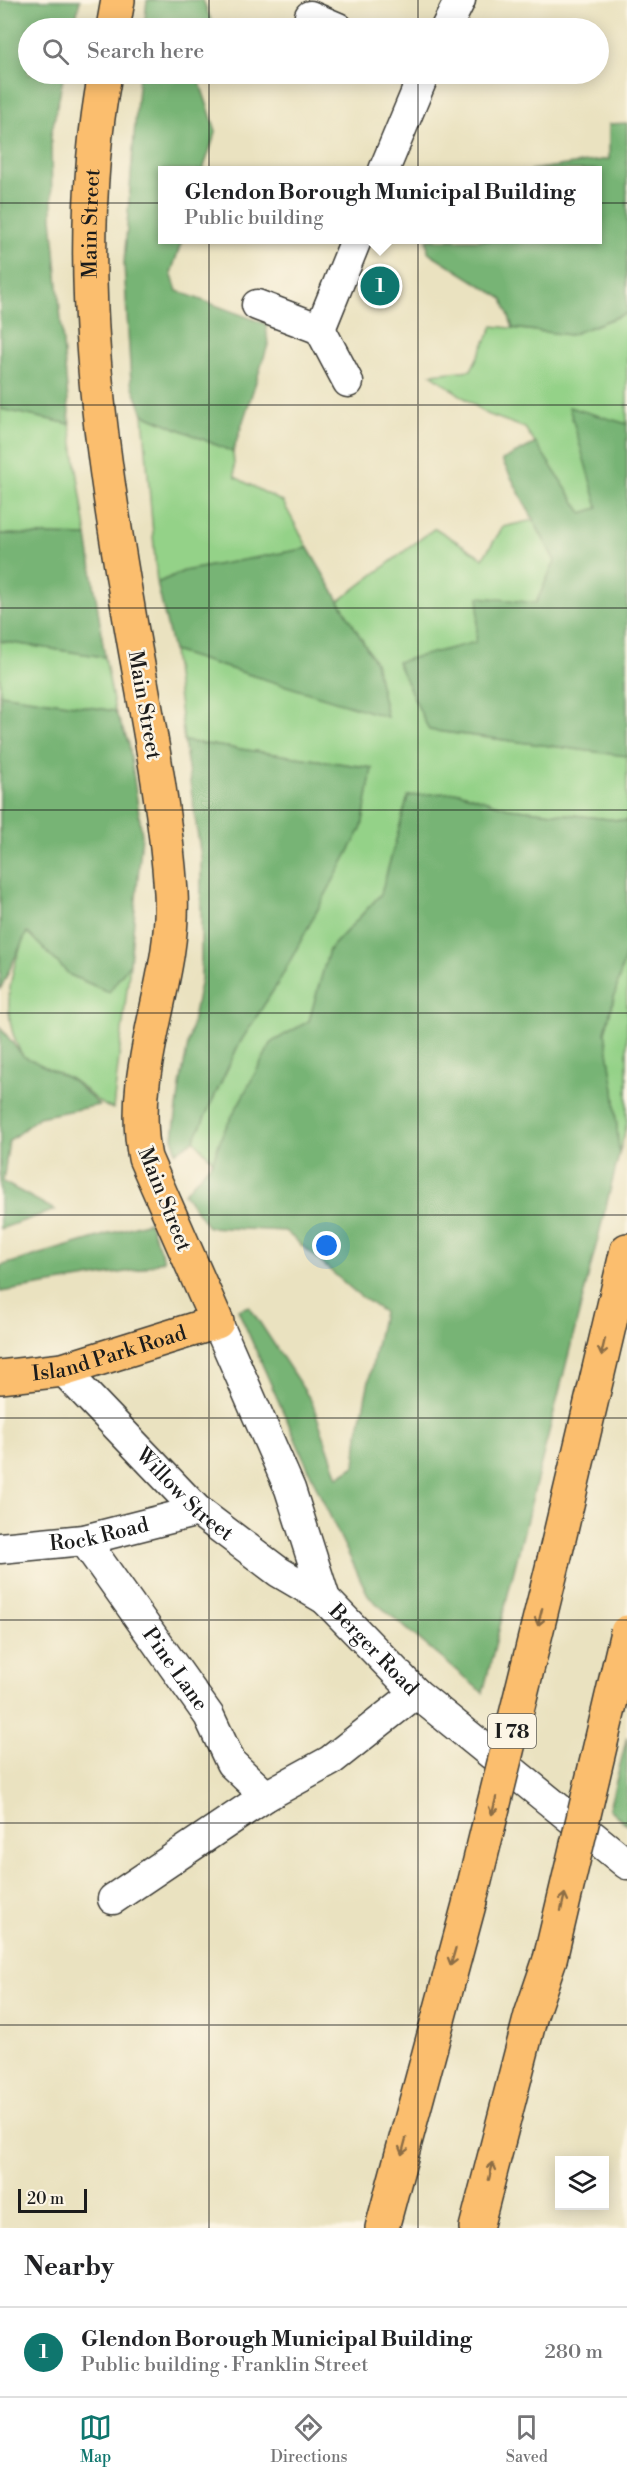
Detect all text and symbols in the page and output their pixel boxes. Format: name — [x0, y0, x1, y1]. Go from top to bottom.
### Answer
search box — [18, 18, 609, 84]
icon: search — [39, 35, 72, 68]
text: Search here — [87, 38, 204, 65]
popup — [158, 166, 602, 244]
street label: Main Street — [78, 167, 107, 279]
text: Glendon Borough Municipal Building — [185, 179, 575, 206]
text: Public building — [185, 206, 324, 231]
pin: 1 — [360, 264, 400, 308]
street label: Main Street — [122, 649, 166, 762]
street label: Main Street — [131, 1144, 197, 1256]
your location — [312, 1231, 341, 1260]
street label: Island Park Road — [31, 1320, 190, 1387]
one-way arrow — [597, 1338, 609, 1357]
street label: Willow Street — [129, 1442, 239, 1547]
street label: Rock Road — [48, 1512, 151, 1557]
street label: Berger Road — [322, 1598, 423, 1702]
one-way arrow — [534, 1607, 546, 1626]
street label: Pine Lane — [136, 1623, 213, 1716]
road number: I 78 — [488, 1714, 536, 1748]
one-way arrow — [487, 1796, 499, 1815]
one-way arrow — [558, 1893, 569, 1912]
one-way arrow — [447, 1947, 458, 1966]
one-way arrow — [398, 2136, 409, 2155]
map controls — [555, 2156, 609, 2210]
button: layers — [555, 2156, 609, 2210]
one-way arrow — [485, 2162, 497, 2181]
scale bar — [18, 2186, 87, 2214]
text: 20 m — [27, 2189, 64, 2209]
text: Nearby — [24, 2251, 114, 2283]
text: Glendon Borough Municipal Building — [81, 2326, 472, 2353]
text: 1 — [39, 2340, 48, 2365]
text: 280 m — [544, 2340, 603, 2365]
text: Public building · Franklin Street — [81, 2353, 368, 2378]
tab: Map — [79, 2411, 112, 2467]
tab: Directions — [270, 2411, 348, 2467]
tab: Saved — [506, 2411, 548, 2467]

